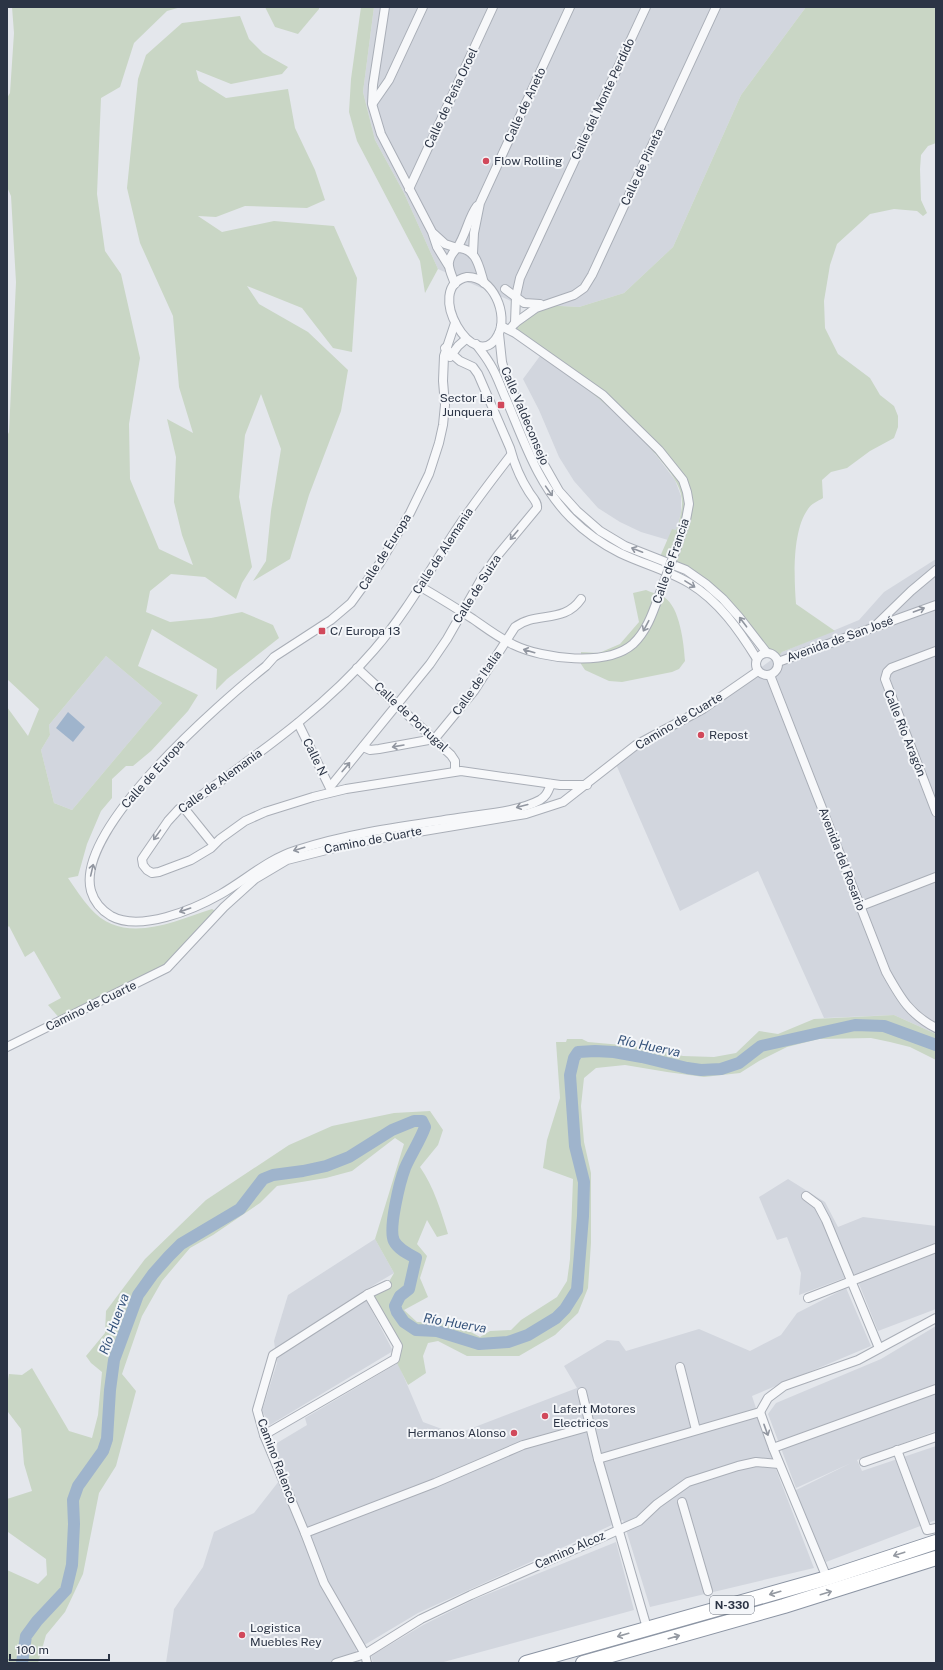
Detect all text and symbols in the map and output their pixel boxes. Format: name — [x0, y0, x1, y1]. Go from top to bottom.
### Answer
street label: Calle del Monte Perdido — [569, 36, 637, 162]
street label: Calle de Peña Oroel — [422, 45, 481, 150]
street label: Calle de Aneto — [502, 65, 549, 145]
street label: Calle de Pineta — [618, 126, 666, 208]
place label: Flow Rolling — [494, 154, 563, 168]
marker: Flow Rolling — [481, 156, 491, 166]
street label: Calle Valdeconsejo — [498, 365, 552, 467]
place label: Sector La Junquera — [440, 391, 493, 419]
marker: Sector La Junquera — [496, 400, 506, 410]
one-way arrow — [545, 486, 553, 497]
street label: Calle de Alemania — [410, 505, 476, 597]
street label: Calle de Europa — [356, 511, 414, 593]
street label: Calle de Francia — [650, 517, 692, 605]
one-way arrow — [510, 530, 519, 540]
one-way arrow — [632, 546, 644, 554]
street label: Calle de Suiza — [450, 552, 504, 626]
one-way arrow — [684, 581, 696, 589]
one-way arrow — [913, 606, 925, 614]
street label: Avenida de San José — [785, 613, 895, 665]
one-way arrow — [739, 617, 747, 628]
one-way arrow — [641, 620, 649, 632]
place label: C/ Europa 13 — [330, 624, 400, 638]
marker: C/ Europa 13 — [317, 626, 327, 636]
one-way arrow — [523, 647, 536, 654]
street label: Calle de Italia — [450, 648, 504, 718]
street label: Calle de Portugal — [371, 679, 451, 755]
street label: Calle Río Aragón — [881, 688, 929, 779]
street label: Camino de Cuarte — [633, 689, 725, 753]
place label: Repost — [709, 728, 749, 742]
marker: Repost — [696, 730, 706, 740]
street label: Calle N — [300, 736, 330, 778]
street label: Calle de Europa — [119, 737, 187, 811]
one-way arrow — [392, 742, 405, 750]
street label: Calle de Alemania — [175, 746, 265, 816]
one-way arrow — [342, 761, 351, 772]
one-way arrow — [516, 803, 529, 810]
street label: Avenida del Rosario — [816, 805, 868, 913]
street label: Camino de Cuarte — [323, 824, 423, 856]
one-way arrow — [153, 829, 161, 840]
one-way arrow — [292, 846, 305, 853]
one-way arrow — [88, 864, 96, 877]
one-way arrow — [178, 907, 191, 914]
street label: Camino de Cuarte — [43, 978, 139, 1034]
water label: Río Huerva — [616, 1032, 682, 1060]
water label: Río Huerva — [96, 1291, 132, 1357]
water label: Río Huerva — [422, 1310, 488, 1336]
place label: Lafert Motores Electricos — [553, 1402, 636, 1430]
marker: Lafert Motores Electricos — [540, 1411, 550, 1421]
street label: Camino Ralenco — [254, 1417, 300, 1506]
one-way arrow — [763, 1423, 770, 1436]
place label: Hermanos Alonso — [407, 1426, 506, 1440]
marker: Hermanos Alonso — [509, 1428, 519, 1438]
street label: Camino Alcoz — [533, 1528, 608, 1572]
one-way arrow — [893, 1551, 906, 1558]
one-way arrow — [819, 1589, 832, 1596]
one-way arrow — [769, 1590, 782, 1597]
road number: N-330 — [710, 1596, 754, 1614]
place label: Logistica Muebles Rey — [250, 1621, 322, 1649]
marker: Logistica Muebles Rey — [237, 1630, 247, 1640]
one-way arrow — [616, 1632, 629, 1639]
one-way arrow — [668, 1633, 681, 1640]
scale bar — [10, 1636, 109, 1662]
text: 100 m — [16, 1643, 49, 1657]

